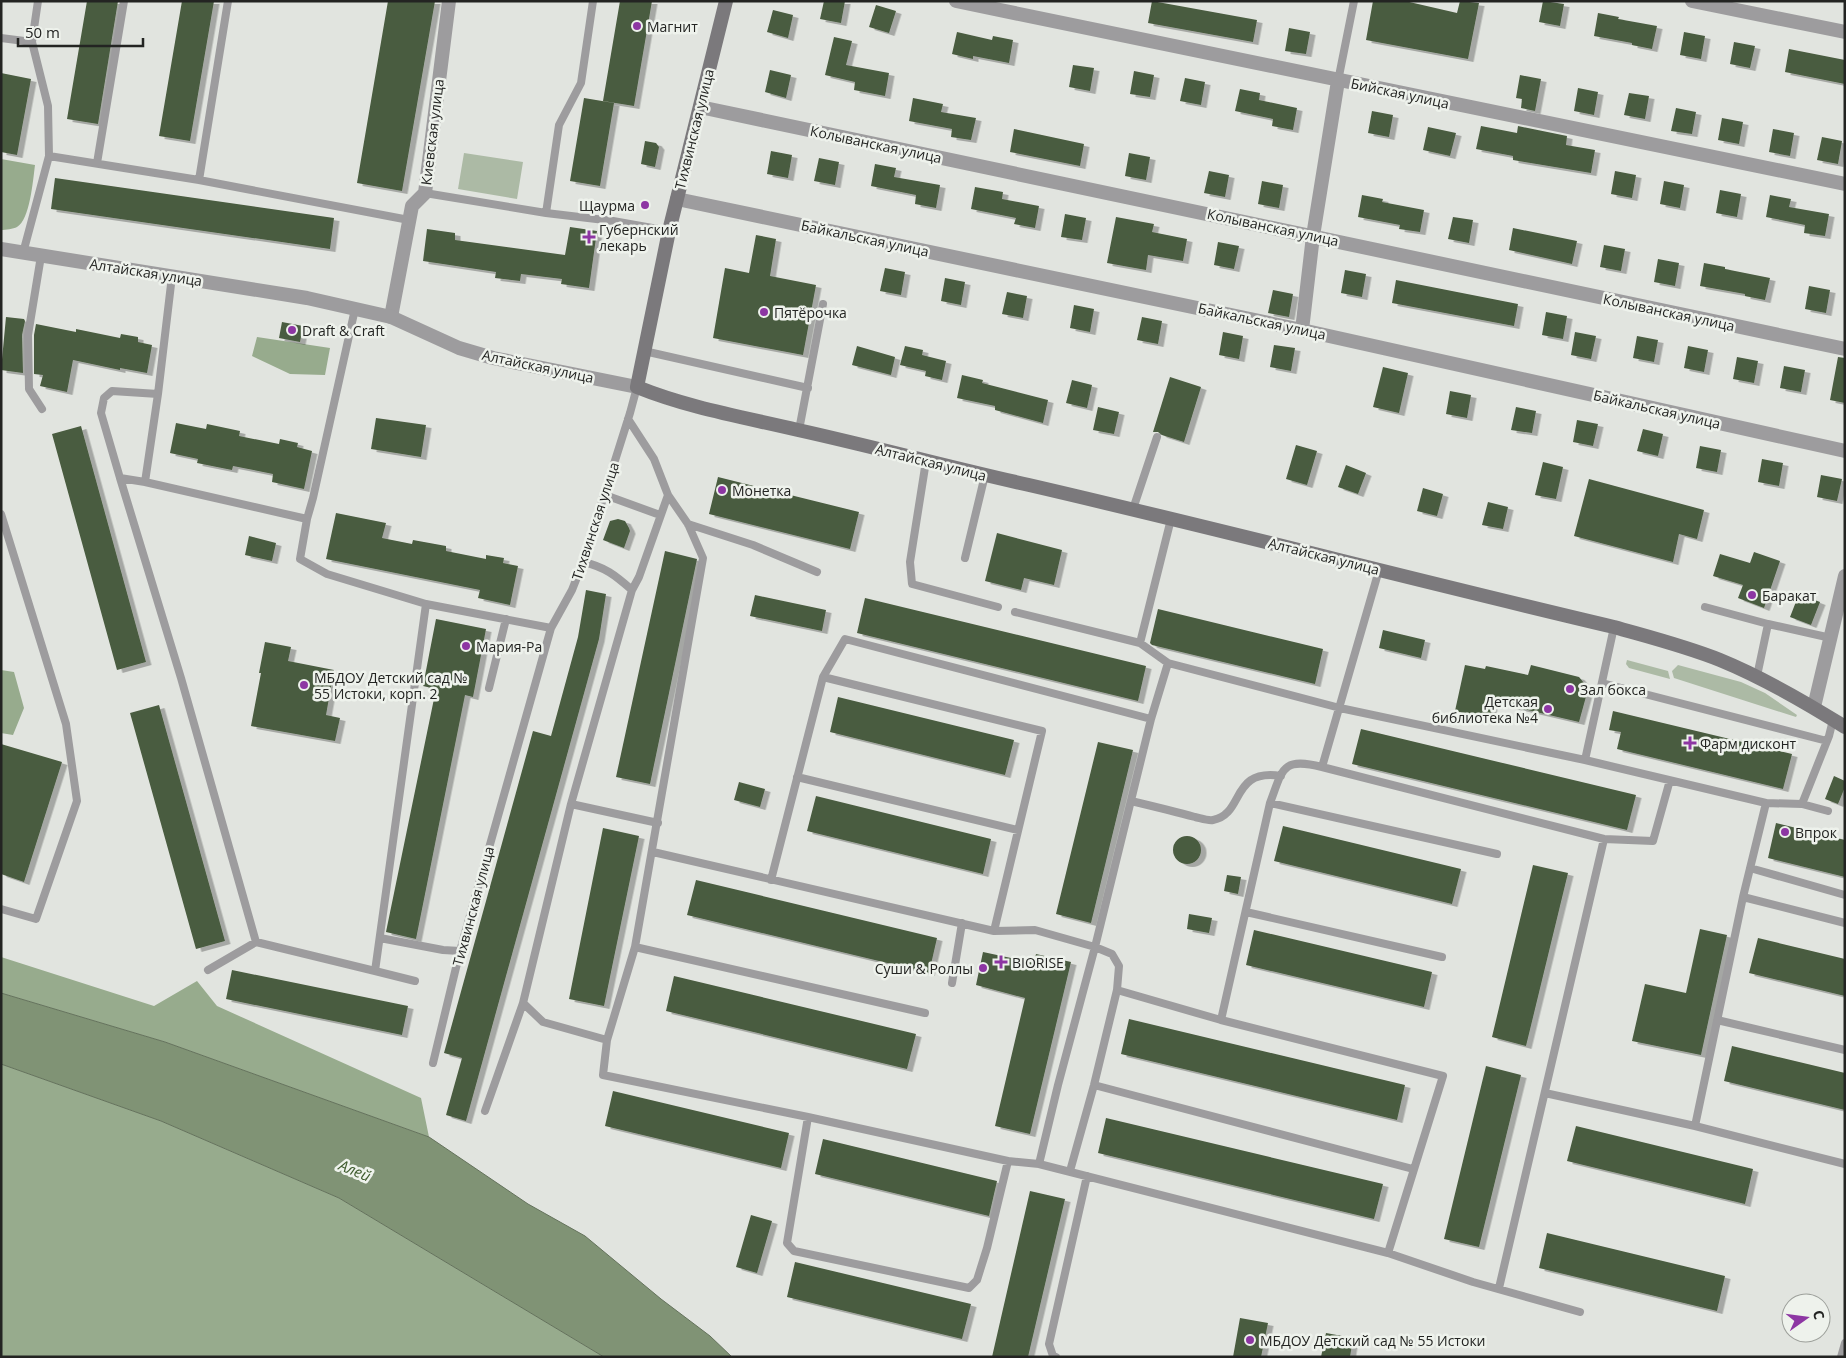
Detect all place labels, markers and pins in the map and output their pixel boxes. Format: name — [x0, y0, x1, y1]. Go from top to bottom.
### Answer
place label: Магнит — [647, 17, 698, 36]
marker: Магнит — [631, 20, 643, 32]
place label: Щаурма — [579, 196, 635, 215]
marker: Щаурма — [639, 199, 651, 211]
place label: Губернский лекарь — [599, 220, 679, 255]
marker: Губернский лекарь — [583, 231, 595, 243]
place label: Пятёрочка — [774, 303, 847, 322]
marker: Пятёрочка — [758, 306, 770, 318]
place label: Draft & Craft — [302, 321, 385, 340]
marker: Draft & Craft — [286, 324, 298, 336]
place label: Монетка — [732, 481, 791, 500]
marker: Монетка — [716, 484, 728, 496]
place label: Баракат — [1762, 586, 1817, 605]
marker: Баракат — [1746, 589, 1758, 601]
place label: Мария-Ра — [476, 637, 542, 656]
marker: Мария-Ра — [460, 640, 472, 652]
place label: МБДОУ Детский сад № 55 Истоки, корп. 2 — [314, 668, 468, 703]
marker: МБДОУ Детский сад № 55 Истоки, корп. 2 — [298, 679, 310, 691]
place label: Зал бокса — [1580, 680, 1646, 699]
marker: Зал бокса — [1564, 683, 1576, 695]
place label: Детская библиотека №4 — [1432, 692, 1538, 727]
marker: Детская библиотека №4 — [1542, 703, 1554, 715]
place label: Фарм дисконт — [1700, 734, 1797, 753]
marker: Фарм дисконт — [1684, 737, 1696, 749]
place label: Впрок — [1795, 823, 1838, 842]
marker: Впрок — [1779, 826, 1791, 838]
place label: BIORISE — [1012, 953, 1064, 972]
marker: BIORISE — [994, 955, 1008, 969]
place label: Суши & Роллы — [875, 959, 973, 978]
marker: Суши & Роллы — [977, 962, 989, 974]
place label: МБДОУ Детский сад № 55 Истоки — [1260, 1331, 1486, 1350]
marker: МБДОУ Детский сад № 55 Истоки — [1244, 1334, 1256, 1346]

